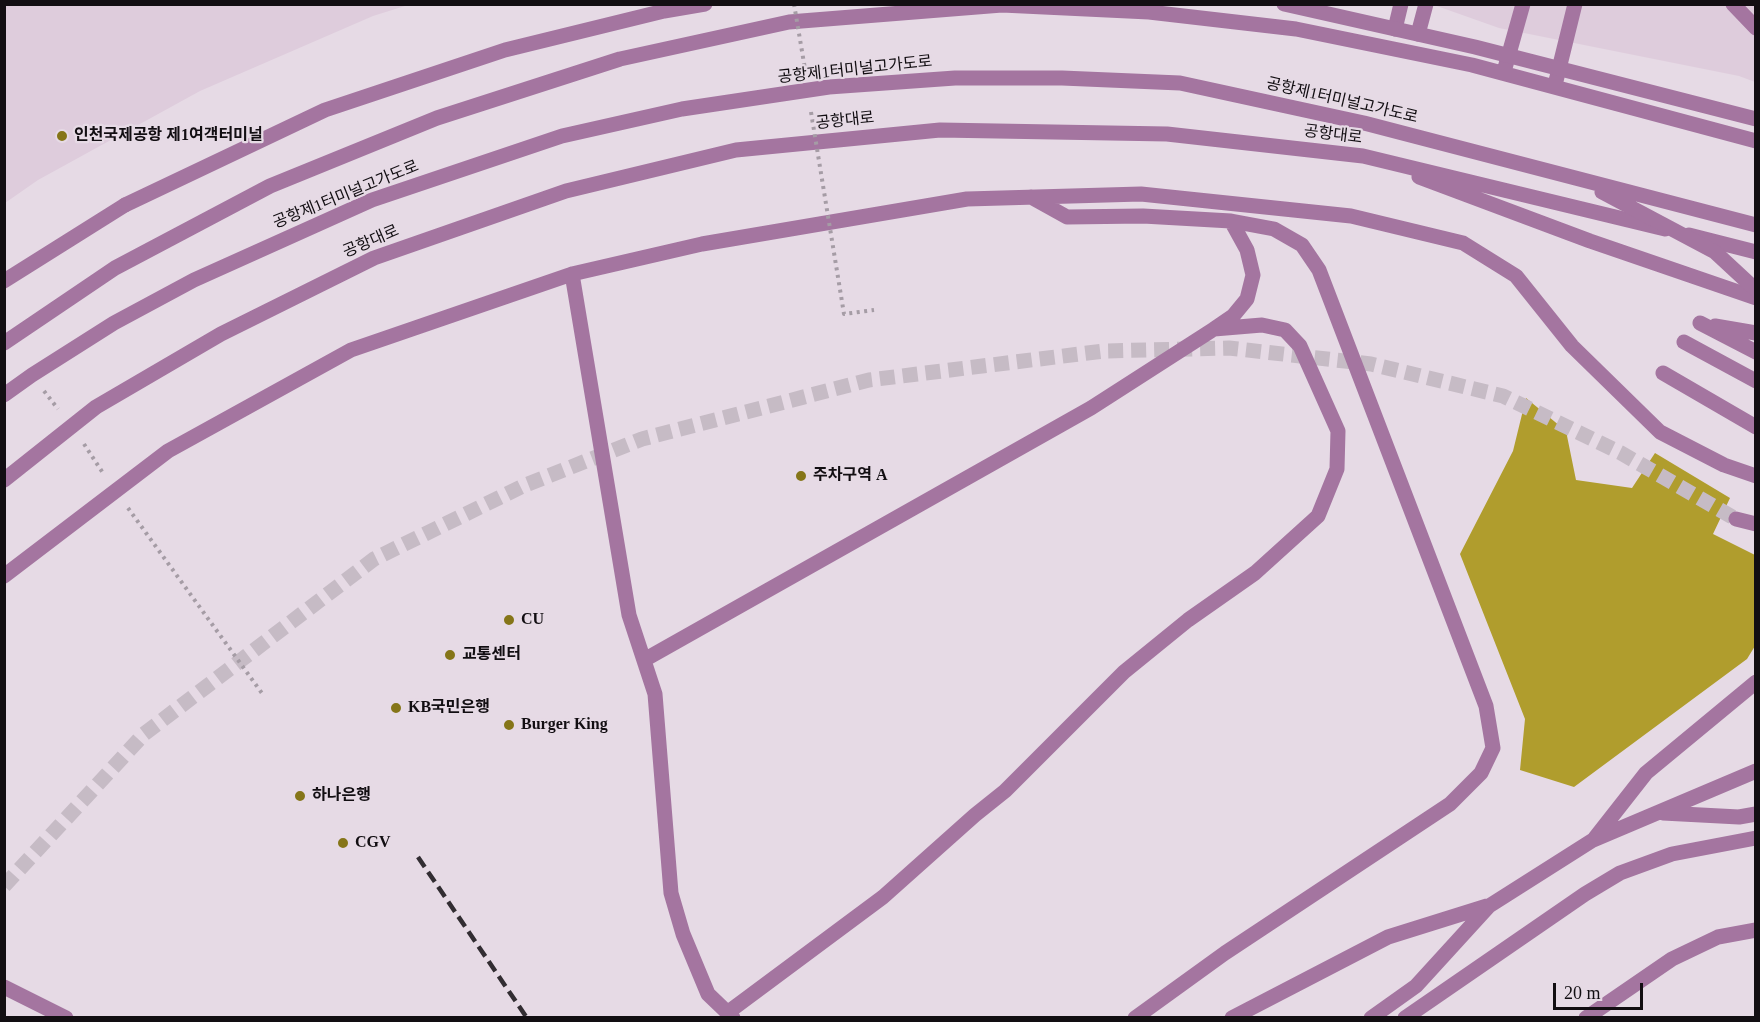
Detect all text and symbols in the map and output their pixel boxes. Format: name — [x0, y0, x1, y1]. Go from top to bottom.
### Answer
street label: 공항제1터미널고가도로 — [777, 52, 933, 88]
street label: 공항제1터미널고가도로 — [1264, 74, 1420, 128]
street label: 공항대로 — [815, 108, 875, 134]
street label: 공항대로 — [1303, 122, 1363, 148]
place label: 인천국제공항 제1여객터미널 — [74, 126, 263, 146]
marker: 인천국제공항 제1여객터미널 — [55, 129, 69, 143]
street label: 공항제1터미널고가도로 — [270, 157, 422, 233]
street label: 공항대로 — [340, 222, 402, 262]
place label: 주차구역 A — [813, 466, 887, 486]
marker: 주차구역 A — [794, 469, 808, 483]
place label: CU — [521, 610, 544, 630]
marker: CU — [502, 613, 516, 627]
place label: 교통센터 — [462, 645, 521, 665]
marker: 교통센터 — [443, 648, 457, 662]
place label: KB국민은행 — [408, 698, 490, 718]
marker: KB국민은행 — [389, 701, 403, 715]
place label: Burger King — [521, 715, 608, 735]
marker: Burger King — [502, 718, 516, 732]
place label: 하나은행 — [312, 786, 371, 806]
marker: 하나은행 — [293, 789, 307, 803]
place label: CGV — [355, 833, 391, 853]
marker: CGV — [336, 836, 350, 850]
scale bar — [1556, 971, 1646, 1009]
text: 20 m — [1564, 983, 1601, 1003]

